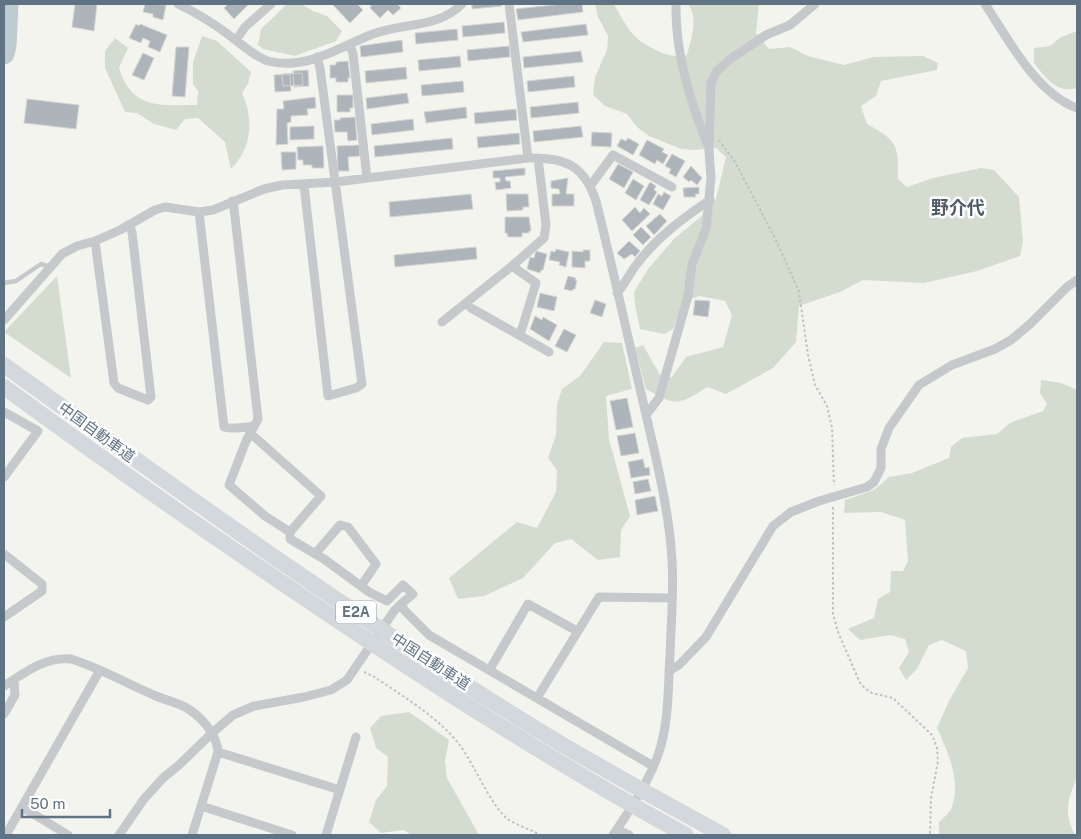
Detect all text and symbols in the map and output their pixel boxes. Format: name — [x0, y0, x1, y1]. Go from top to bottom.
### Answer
district label: 野介代 — [931, 197, 985, 218]
street label: 中国自動車道 — [56, 399, 138, 465]
road number: E2A — [336, 600, 376, 624]
street label: 中国自動車道 — [389, 629, 473, 693]
scale bar — [22, 786, 110, 818]
text: 50 m — [30, 795, 65, 812]

